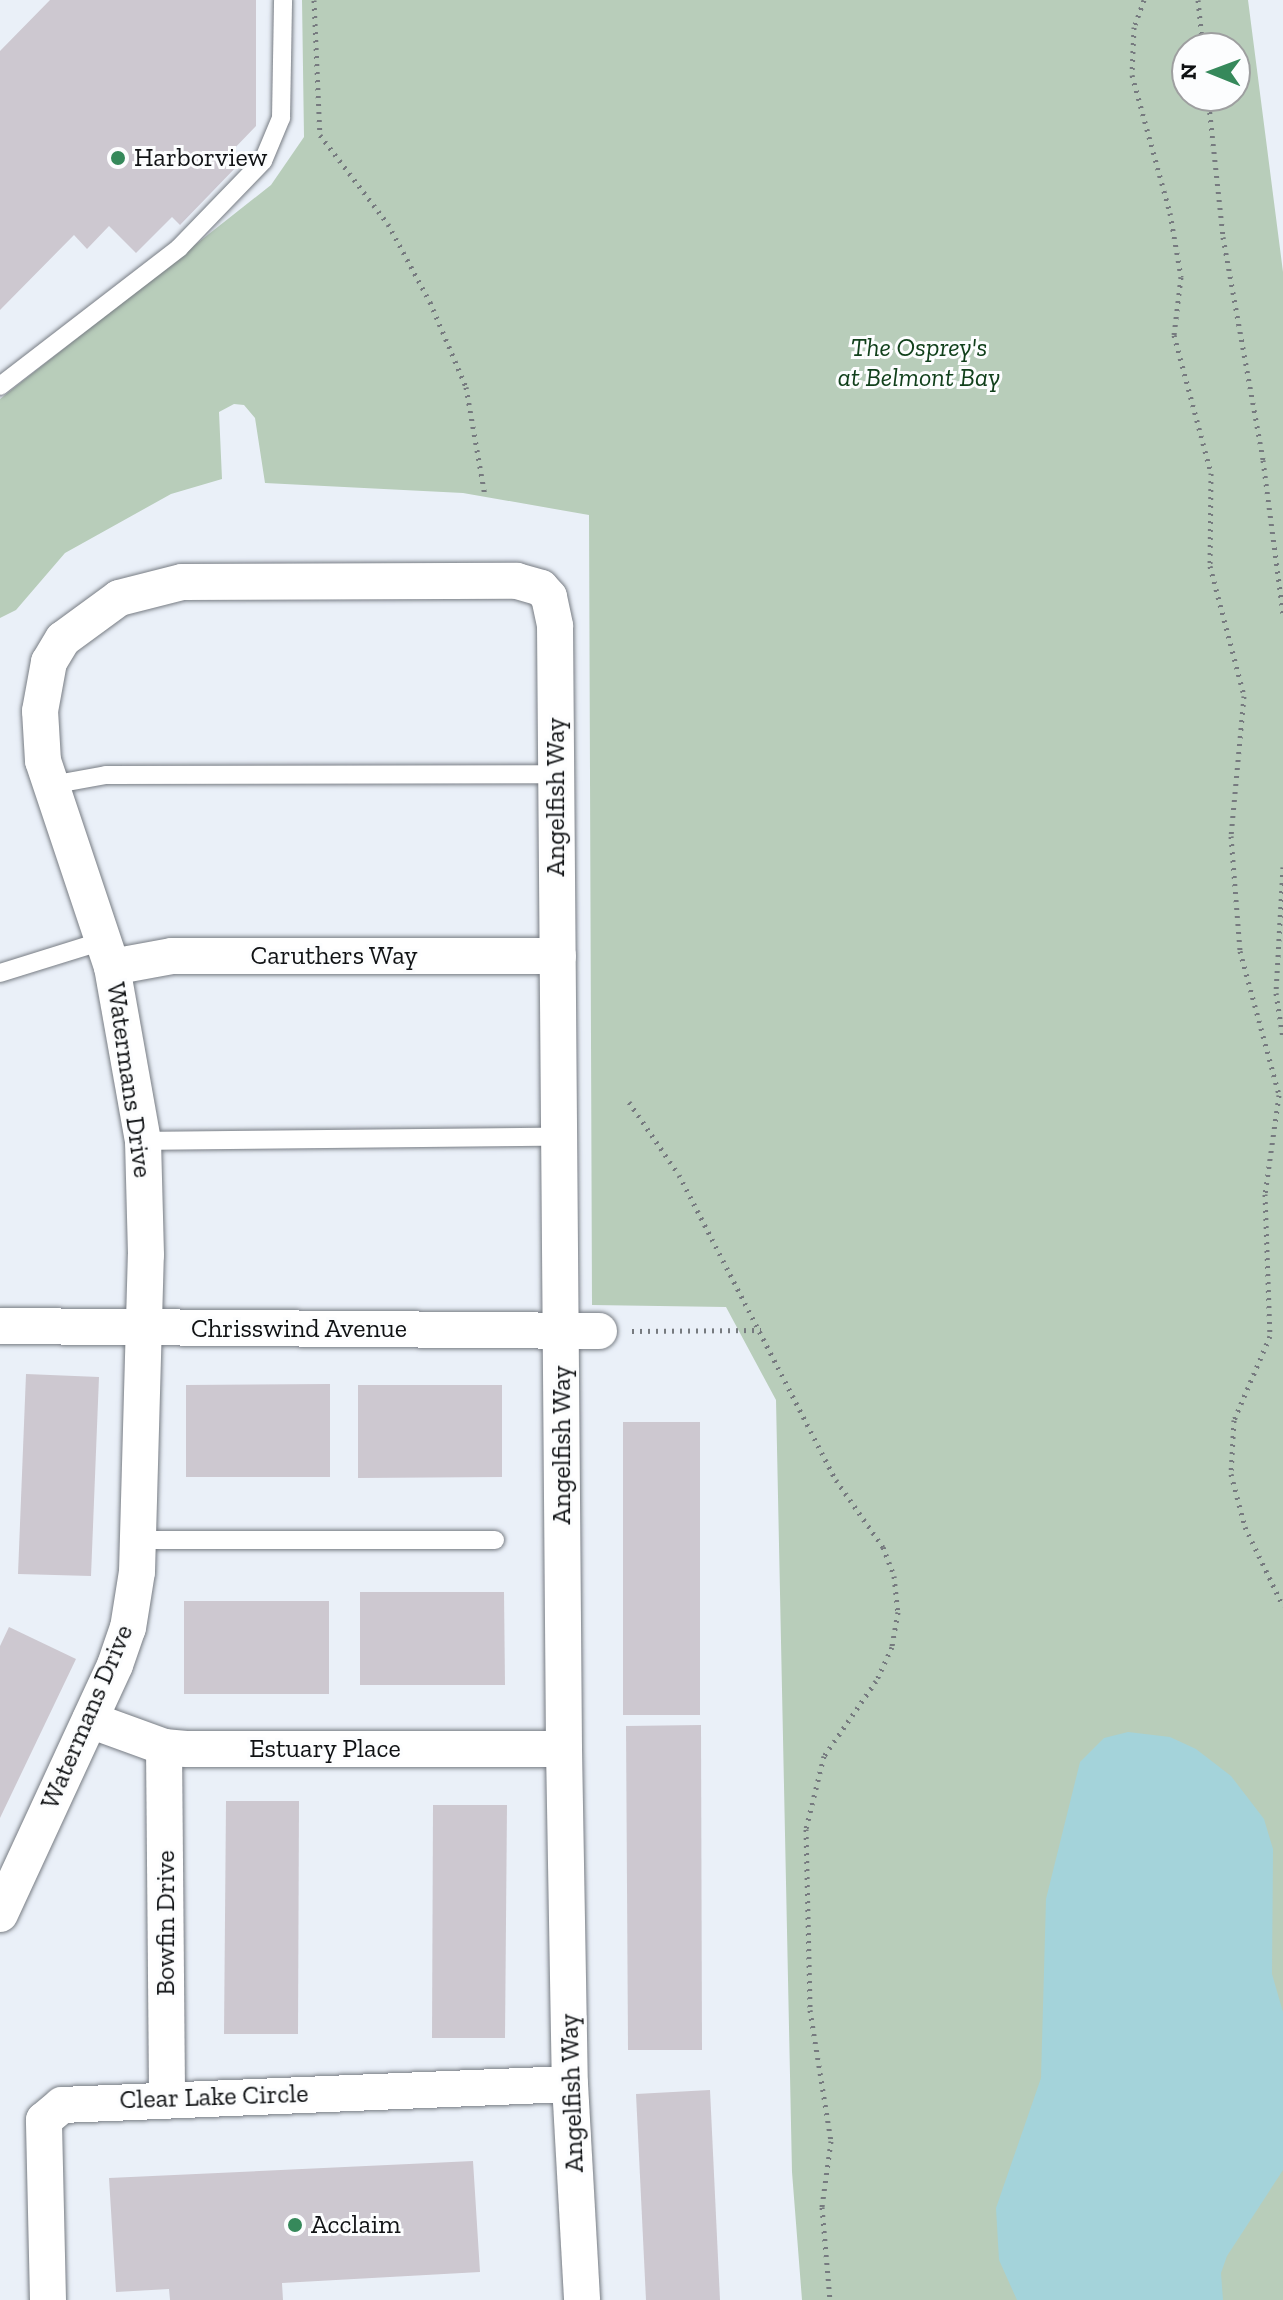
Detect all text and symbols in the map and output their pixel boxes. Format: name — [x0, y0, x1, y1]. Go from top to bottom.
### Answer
north arrow — [1171, 32, 1251, 112]
text: N — [1175, 63, 1202, 80]
place label: Harborview — [134, 142, 267, 174]
marker: Harborview — [109, 149, 127, 167]
park label: The Osprey's at Belmont Bay — [838, 332, 1000, 394]
street label: Angelfish Way — [540, 717, 572, 877]
street label: Caruthers Way — [250, 940, 418, 972]
street label: Watermans Drive — [100, 980, 158, 1180]
street label: Chrisswind Avenue — [191, 1313, 407, 1345]
street label: Angelfish Way — [546, 1365, 578, 1525]
street label: Watermans Drive — [34, 1620, 140, 1814]
street label: Estuary Place — [249, 1733, 401, 1765]
street label: Bowfin Drive — [150, 1850, 182, 1996]
street label: Angelfish Way — [554, 2012, 590, 2174]
street label: Clear Lake Circle — [119, 2078, 309, 2116]
place label: Acclaim — [311, 2209, 401, 2241]
marker: Acclaim — [286, 2216, 304, 2234]

